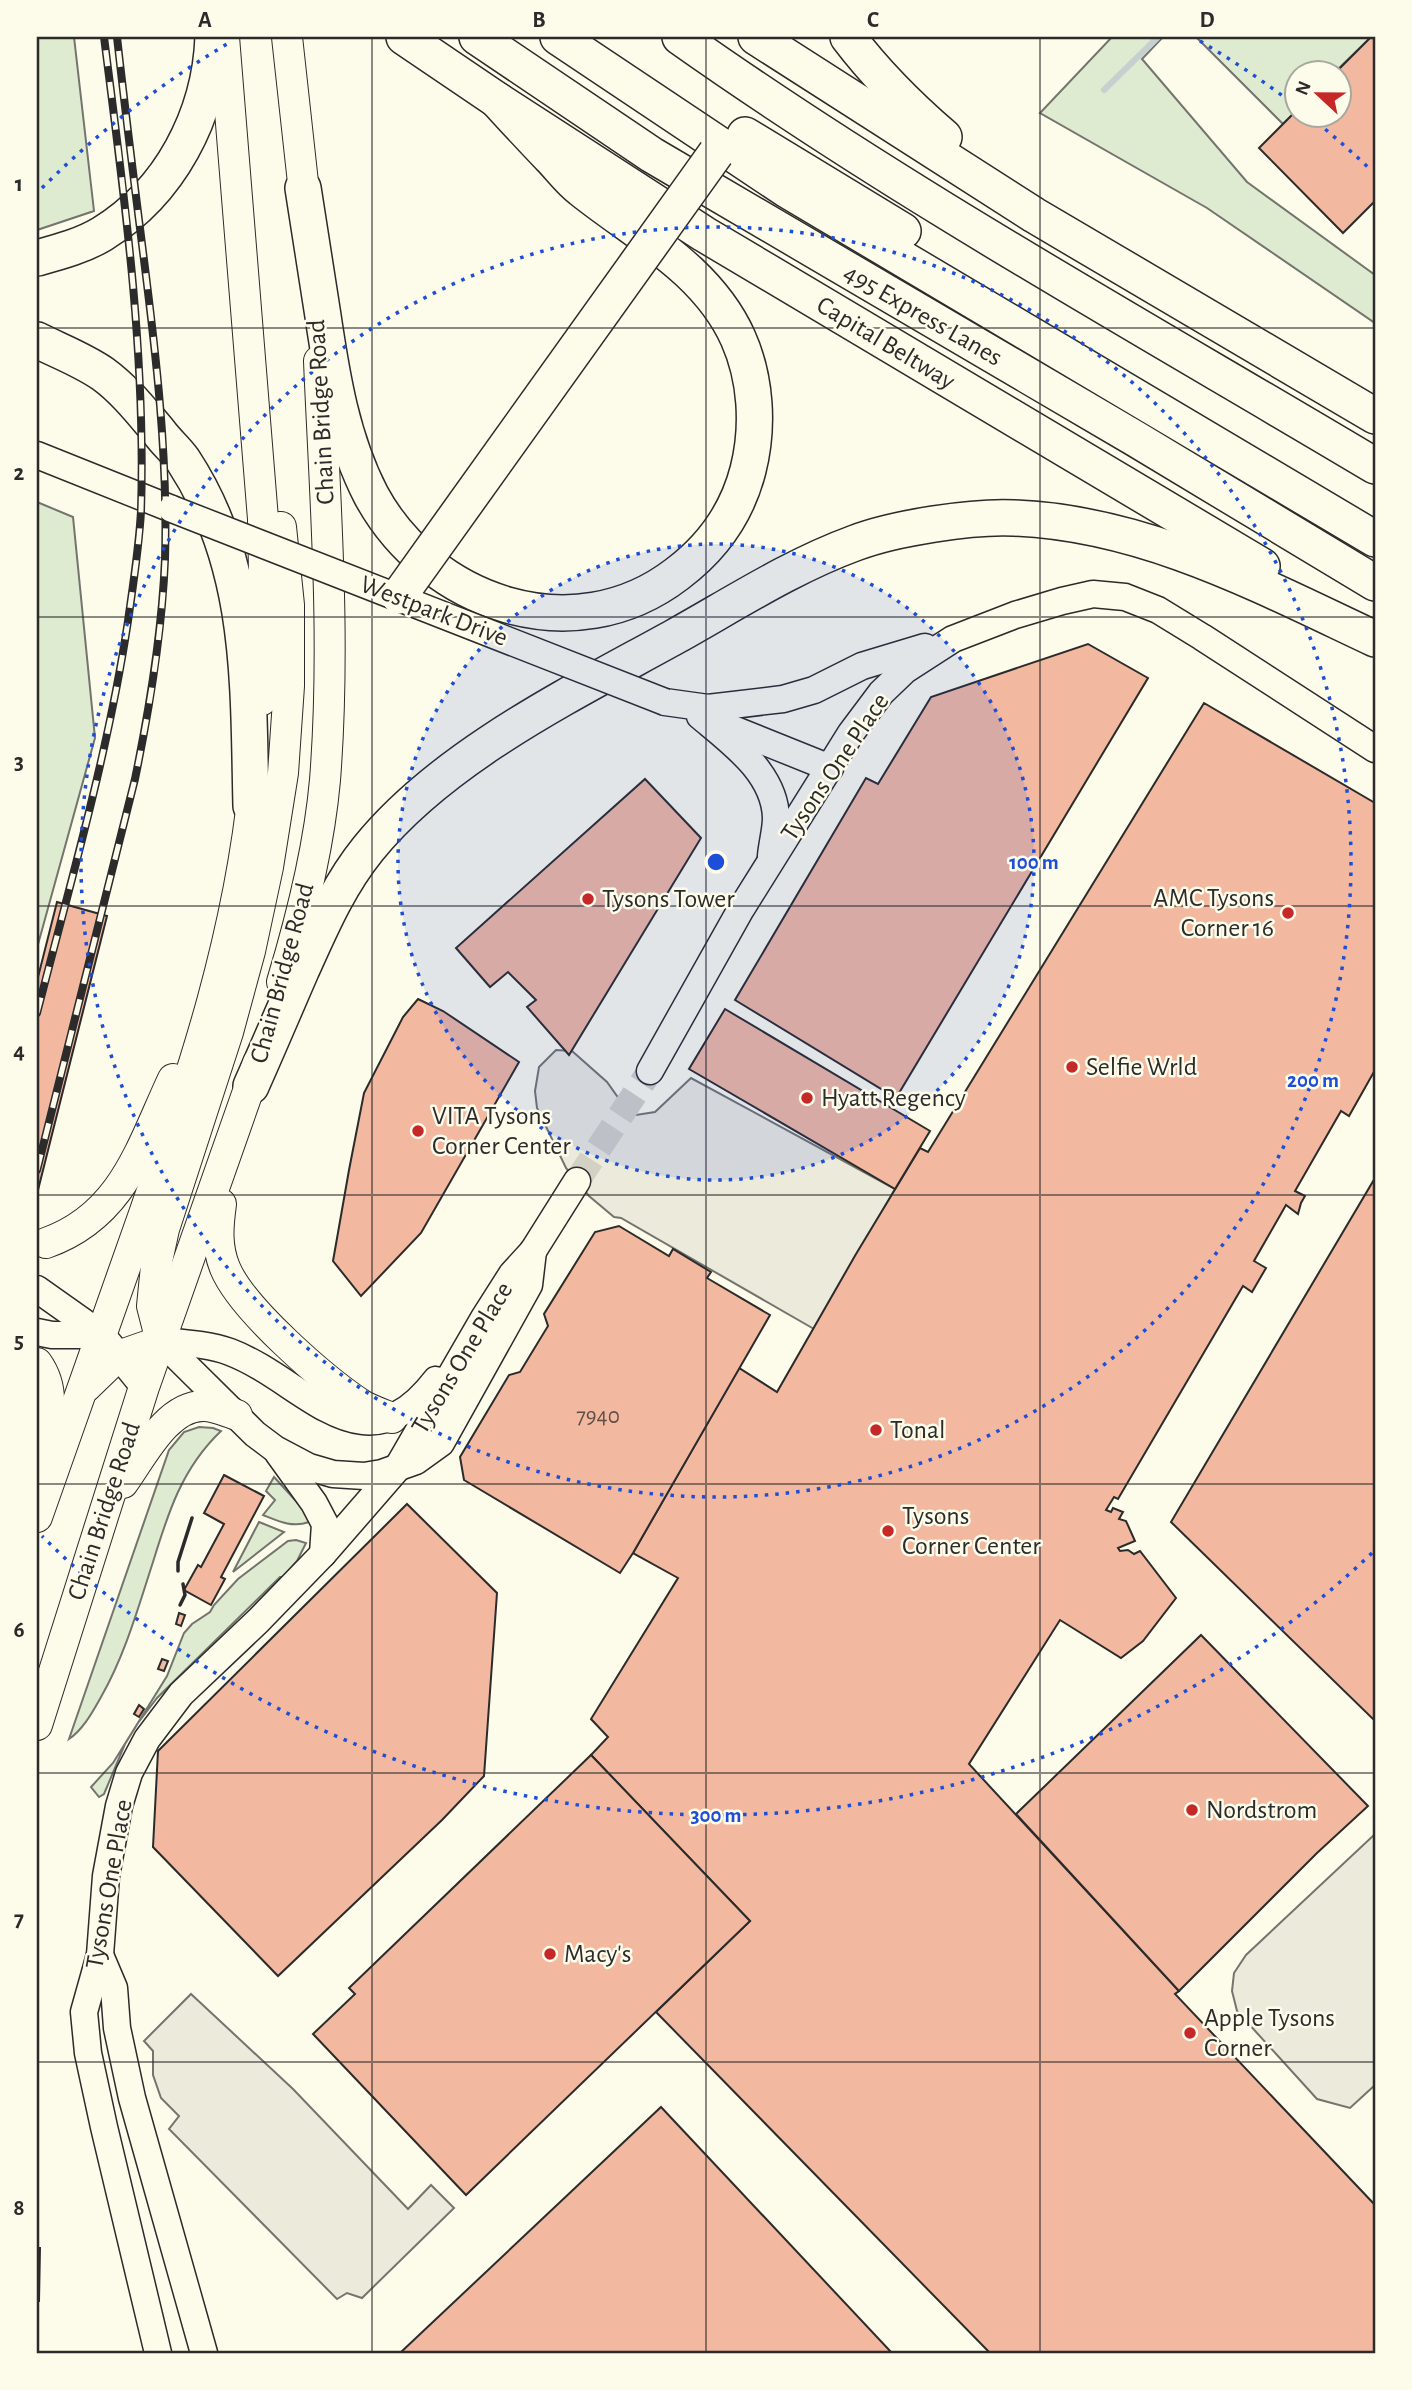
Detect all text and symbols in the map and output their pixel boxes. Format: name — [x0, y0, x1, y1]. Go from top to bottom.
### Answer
text: A — [198, 9, 212, 32]
text: B — [532, 9, 546, 32]
text: C — [867, 9, 879, 32]
text: D — [1199, 9, 1215, 32]
north arrow — [1282, 60, 1352, 130]
text: N — [1292, 79, 1315, 98]
text: 1 — [15, 173, 23, 196]
street label: 495 Express Lanes — [839, 259, 1007, 371]
street label: Capital Beltway — [812, 292, 960, 394]
street label: Chain Bridge Road — [303, 319, 339, 505]
text: 2 — [14, 462, 25, 485]
street label: Westpark Drive — [357, 571, 511, 651]
street label: Tysons One Place — [776, 689, 894, 845]
text: 3 — [14, 751, 24, 774]
centre of rings — [704, 850, 728, 874]
text: 100 m — [1009, 852, 1059, 873]
street label: Chain Bridge Road — [245, 880, 319, 1066]
place label: AMC Tysons Corner 16 — [1153, 885, 1274, 941]
place label: Tysons Tower — [602, 886, 735, 912]
marker: Tysons Tower — [580, 891, 596, 907]
marker: AMC Tysons Corner 16 — [1280, 905, 1296, 921]
text: 4 — [13, 1040, 25, 1063]
place label: Selfie Wrld — [1086, 1054, 1197, 1080]
marker: Selfie Wrld — [1064, 1059, 1080, 1075]
text: 200 m — [1287, 1070, 1339, 1091]
place label: Hyatt Regency — [821, 1085, 966, 1111]
marker: Hyatt Regency — [799, 1090, 815, 1106]
place label: VITA Tysons Corner Center — [432, 1103, 571, 1159]
marker: VITA Tysons Corner Center — [410, 1123, 426, 1139]
street label: Tysons One Place — [407, 1278, 517, 1438]
text: 5 — [14, 1330, 24, 1353]
house number: 7940 — [576, 1405, 620, 1428]
place label: Tonal — [890, 1417, 945, 1443]
street label: Chain Bridge Road — [63, 1419, 145, 1603]
marker: Tonal — [868, 1422, 884, 1438]
place label: Tysons Corner Center — [902, 1503, 1041, 1559]
marker: Tysons Corner Center — [880, 1523, 896, 1539]
text: 6 — [13, 1619, 25, 1642]
street label: Tysons One Place — [81, 1797, 137, 1971]
place label: Nordstrom — [1206, 1797, 1317, 1823]
marker: Nordstrom — [1184, 1802, 1200, 1818]
text: 300 m — [690, 1805, 742, 1826]
text: 7 — [14, 1908, 24, 1931]
place label: Macy's — [564, 1941, 631, 1967]
marker: Macy's — [542, 1946, 558, 1962]
place label: Apple Tysons Corner — [1204, 2005, 1335, 2061]
marker: Apple Tysons Corner — [1182, 2025, 1198, 2041]
text: 8 — [13, 2197, 25, 2220]

